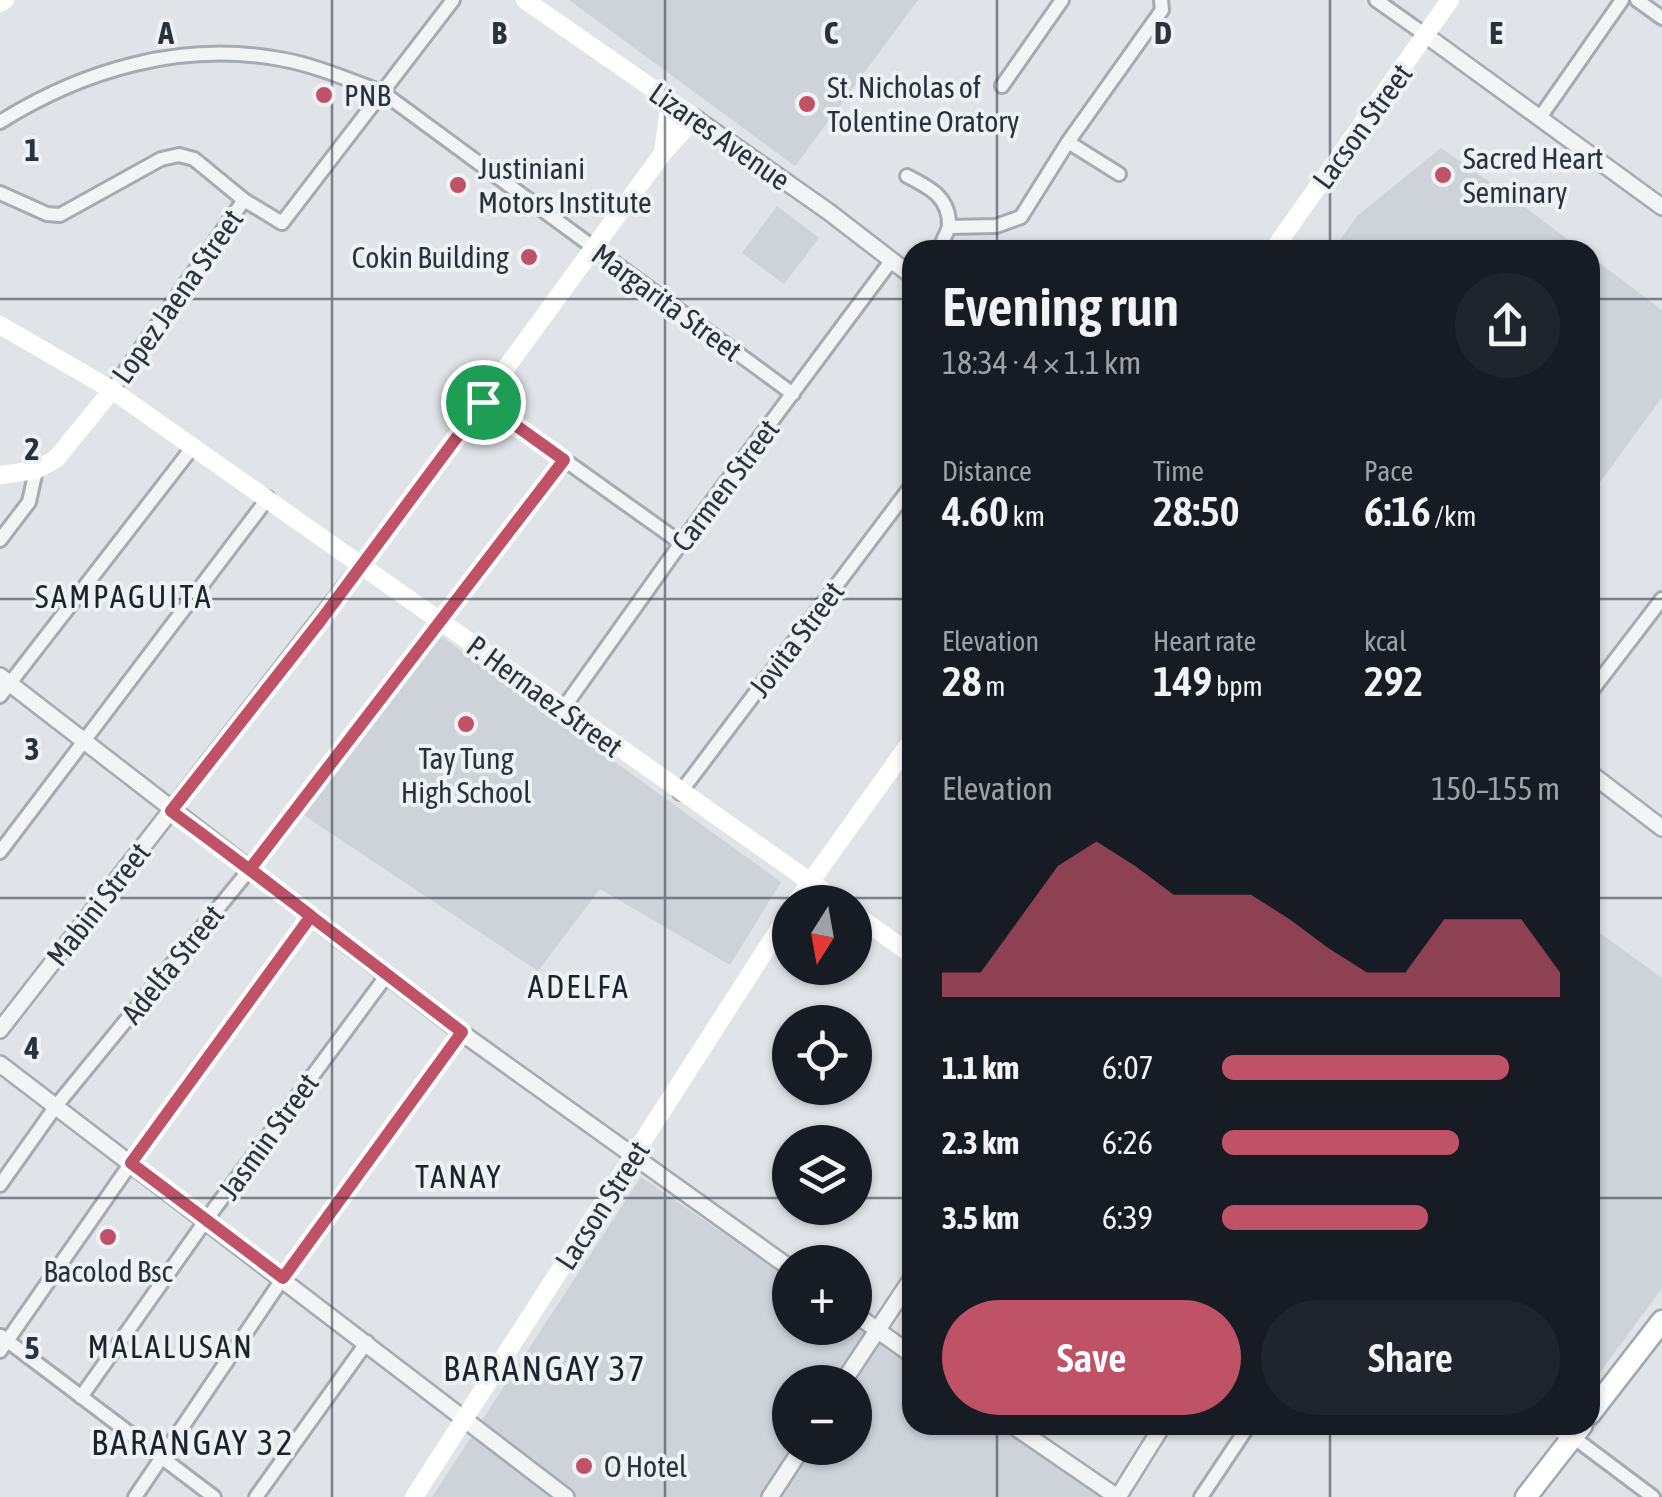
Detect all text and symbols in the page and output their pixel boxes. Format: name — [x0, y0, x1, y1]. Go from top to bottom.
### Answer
text: A — [157, 14, 174, 51]
text: B — [491, 14, 507, 51]
text: C — [824, 14, 839, 51]
text: D — [1154, 14, 1172, 51]
text: E — [1489, 14, 1503, 51]
street label: Lacson Street — [1305, 57, 1419, 195]
place label: St. Nicholas of Tolentine Oratory — [827, 70, 1019, 138]
street label: Lizares Avenue — [643, 75, 797, 197]
place label: PNB — [344, 78, 391, 112]
marker: PNB — [313, 84, 335, 106]
marker: St. Nicholas of Tolentine Oratory — [796, 93, 818, 115]
text: 1 — [24, 131, 40, 168]
place label: Sacred Heart Seminary — [1463, 141, 1604, 209]
place label: Justiniani Motors Institute — [478, 151, 652, 219]
marker: Sacred Heart Seminary — [1432, 164, 1454, 186]
marker: Justiniani Motors Institute — [447, 174, 469, 196]
street label: Lopez Jaena Street — [105, 203, 249, 389]
street label: Margarita Street — [586, 236, 748, 368]
place label: Cokin Building — [352, 240, 509, 274]
marker: Cokin Building — [518, 246, 540, 268]
button: share — [1455, 273, 1560, 378]
text: Evening run — [942, 275, 1179, 338]
text: 18:34 · 4 × 1.1 km — [942, 344, 1141, 381]
pin — [441, 360, 526, 445]
icon: arrive — [456, 375, 511, 430]
street label: Carmen Street — [664, 412, 786, 558]
text: 2 — [24, 430, 40, 467]
text: Distance — [942, 455, 1032, 487]
text: Time — [1153, 455, 1204, 487]
text: Pace — [1364, 455, 1413, 487]
text: 4.60 — [942, 487, 1009, 535]
text: 28:50 — [1153, 487, 1239, 535]
text: 6:16 — [1364, 487, 1431, 535]
text: km — [1009, 500, 1045, 532]
text: /km — [1431, 500, 1476, 532]
street label: Jovita Street — [742, 575, 850, 703]
district label: SAMPAGUITA — [35, 578, 213, 615]
text: Elevation — [942, 625, 1039, 657]
text: Heart rate — [1153, 625, 1256, 657]
text: kcal — [1364, 625, 1407, 657]
street label: P. Hernaez Street — [461, 628, 629, 764]
text: 28 — [942, 657, 981, 705]
text: 149 — [1153, 657, 1212, 705]
text: 292 — [1364, 657, 1423, 705]
text: m — [981, 670, 1005, 702]
text: bpm — [1212, 670, 1263, 702]
marker: Tay Tung High School — [455, 713, 477, 735]
text: 3 — [24, 730, 40, 767]
place label: Tay Tung High School — [401, 741, 531, 809]
text: Elevation — [942, 770, 1053, 807]
text: 150–155 m — [1431, 770, 1560, 807]
street label: Mabini Street — [39, 836, 157, 972]
north arrow — [772, 885, 872, 985]
map controls — [772, 885, 872, 1465]
street label: Adelfa Street — [114, 898, 230, 1030]
district label: ADELFA — [528, 968, 630, 1005]
button: locate — [772, 1005, 872, 1105]
text: 4 — [23, 1029, 40, 1066]
text: 1.1 km — [942, 1049, 1019, 1086]
text: 6:07 — [1102, 1049, 1153, 1086]
street label: Jasmin Street — [211, 1066, 325, 1206]
text: 2.3 km — [942, 1124, 1019, 1161]
text: 6:26 — [1102, 1124, 1153, 1161]
button: layers — [772, 1125, 872, 1225]
street label: Lacson Street — [548, 1135, 656, 1275]
district label: TANAY — [415, 1158, 503, 1195]
text: 3.5 km — [942, 1199, 1019, 1236]
text: 6:39 — [1102, 1199, 1153, 1236]
marker: Bacolod Bsc — [97, 1226, 119, 1248]
button: + — [772, 1245, 872, 1345]
place label: Bacolod Bsc — [43, 1254, 174, 1288]
button: Save — [942, 1300, 1241, 1415]
button: Share — [1261, 1300, 1560, 1415]
district label: MALALUSAN — [88, 1328, 254, 1365]
text: 5 — [24, 1329, 40, 1366]
district label: BARANGAY 37 — [443, 1348, 647, 1388]
button: − — [772, 1365, 872, 1465]
district label: BARANGAY 32 — [91, 1422, 295, 1462]
place label: O Hotel — [604, 1449, 687, 1483]
marker: O Hotel — [573, 1455, 595, 1477]

